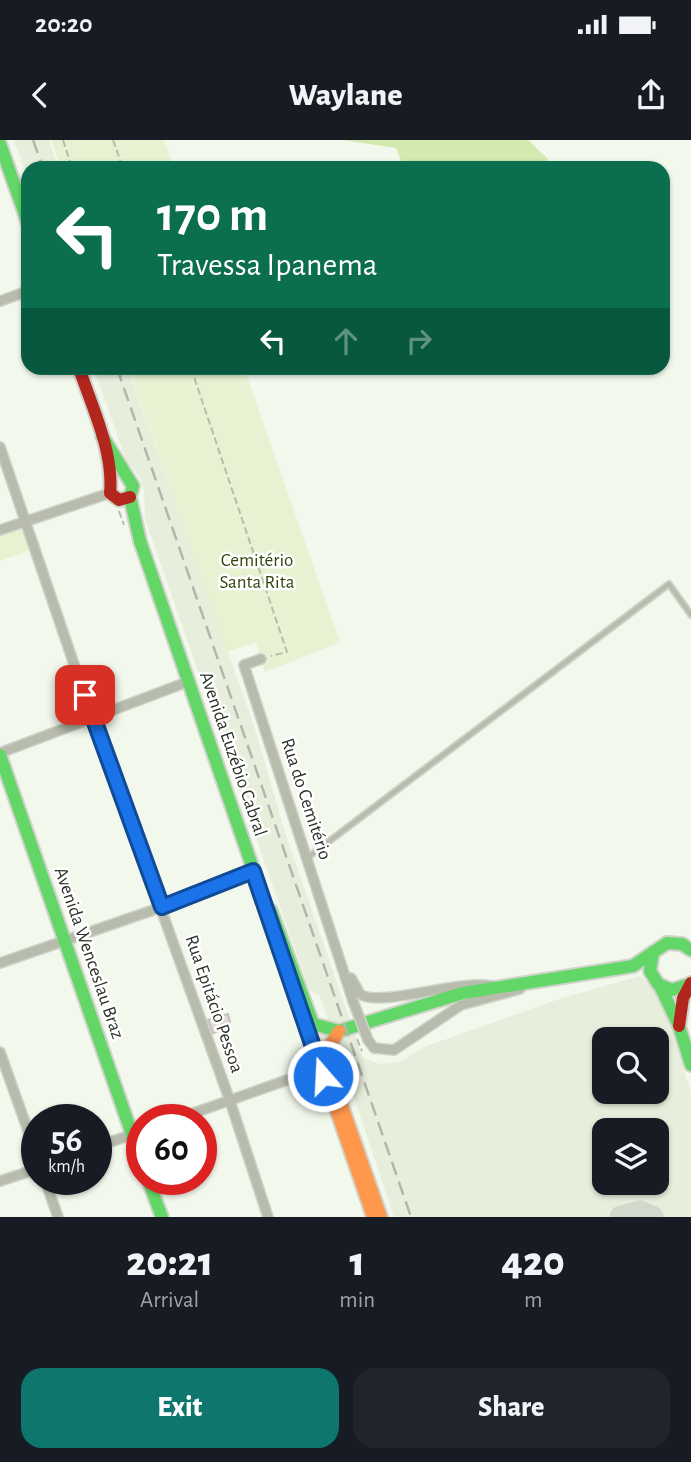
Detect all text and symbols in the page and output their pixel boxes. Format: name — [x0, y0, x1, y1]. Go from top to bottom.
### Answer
text: 20:20 — [35, 11, 93, 37]
icon: back — [21, 76, 59, 114]
icon: share — [632, 76, 670, 114]
text: Waylane — [289, 79, 402, 111]
icon: left — [42, 189, 133, 280]
text: 170 m — [157, 191, 268, 240]
text: Travessa Ipanema — [157, 249, 378, 281]
icon: left — [254, 322, 292, 360]
icon: ahead — [327, 322, 365, 360]
icon: right — [400, 322, 438, 360]
park label: Cemitério Santa Rita — [220, 551, 295, 592]
pin — [55, 665, 115, 725]
street label: Avenida Euzébio Cabral — [196, 669, 270, 839]
icon: arrive — [66, 676, 104, 714]
street label: Rua do Cemitério — [277, 736, 335, 862]
street label: Avenida Wenceslau Braz — [51, 865, 127, 1041]
street label: Rua Epitácio Pessoa — [182, 933, 247, 1076]
map controls — [592, 1027, 669, 1195]
button: search — [592, 1027, 669, 1104]
position arrow — [286, 1039, 360, 1113]
speed limit sign: 60 — [126, 1104, 217, 1195]
button: layers — [592, 1118, 669, 1195]
text: 56 — [50, 1123, 83, 1158]
text: km/h — [48, 1158, 85, 1176]
text: 20:21 — [126, 1241, 213, 1283]
text: 1 — [350, 1241, 365, 1283]
text: 420 — [501, 1241, 565, 1283]
text: Arrival — [140, 1289, 199, 1312]
text: min — [339, 1289, 375, 1312]
text: m — [524, 1289, 542, 1312]
button: Exit — [21, 1368, 339, 1448]
button: Share — [353, 1368, 670, 1448]

